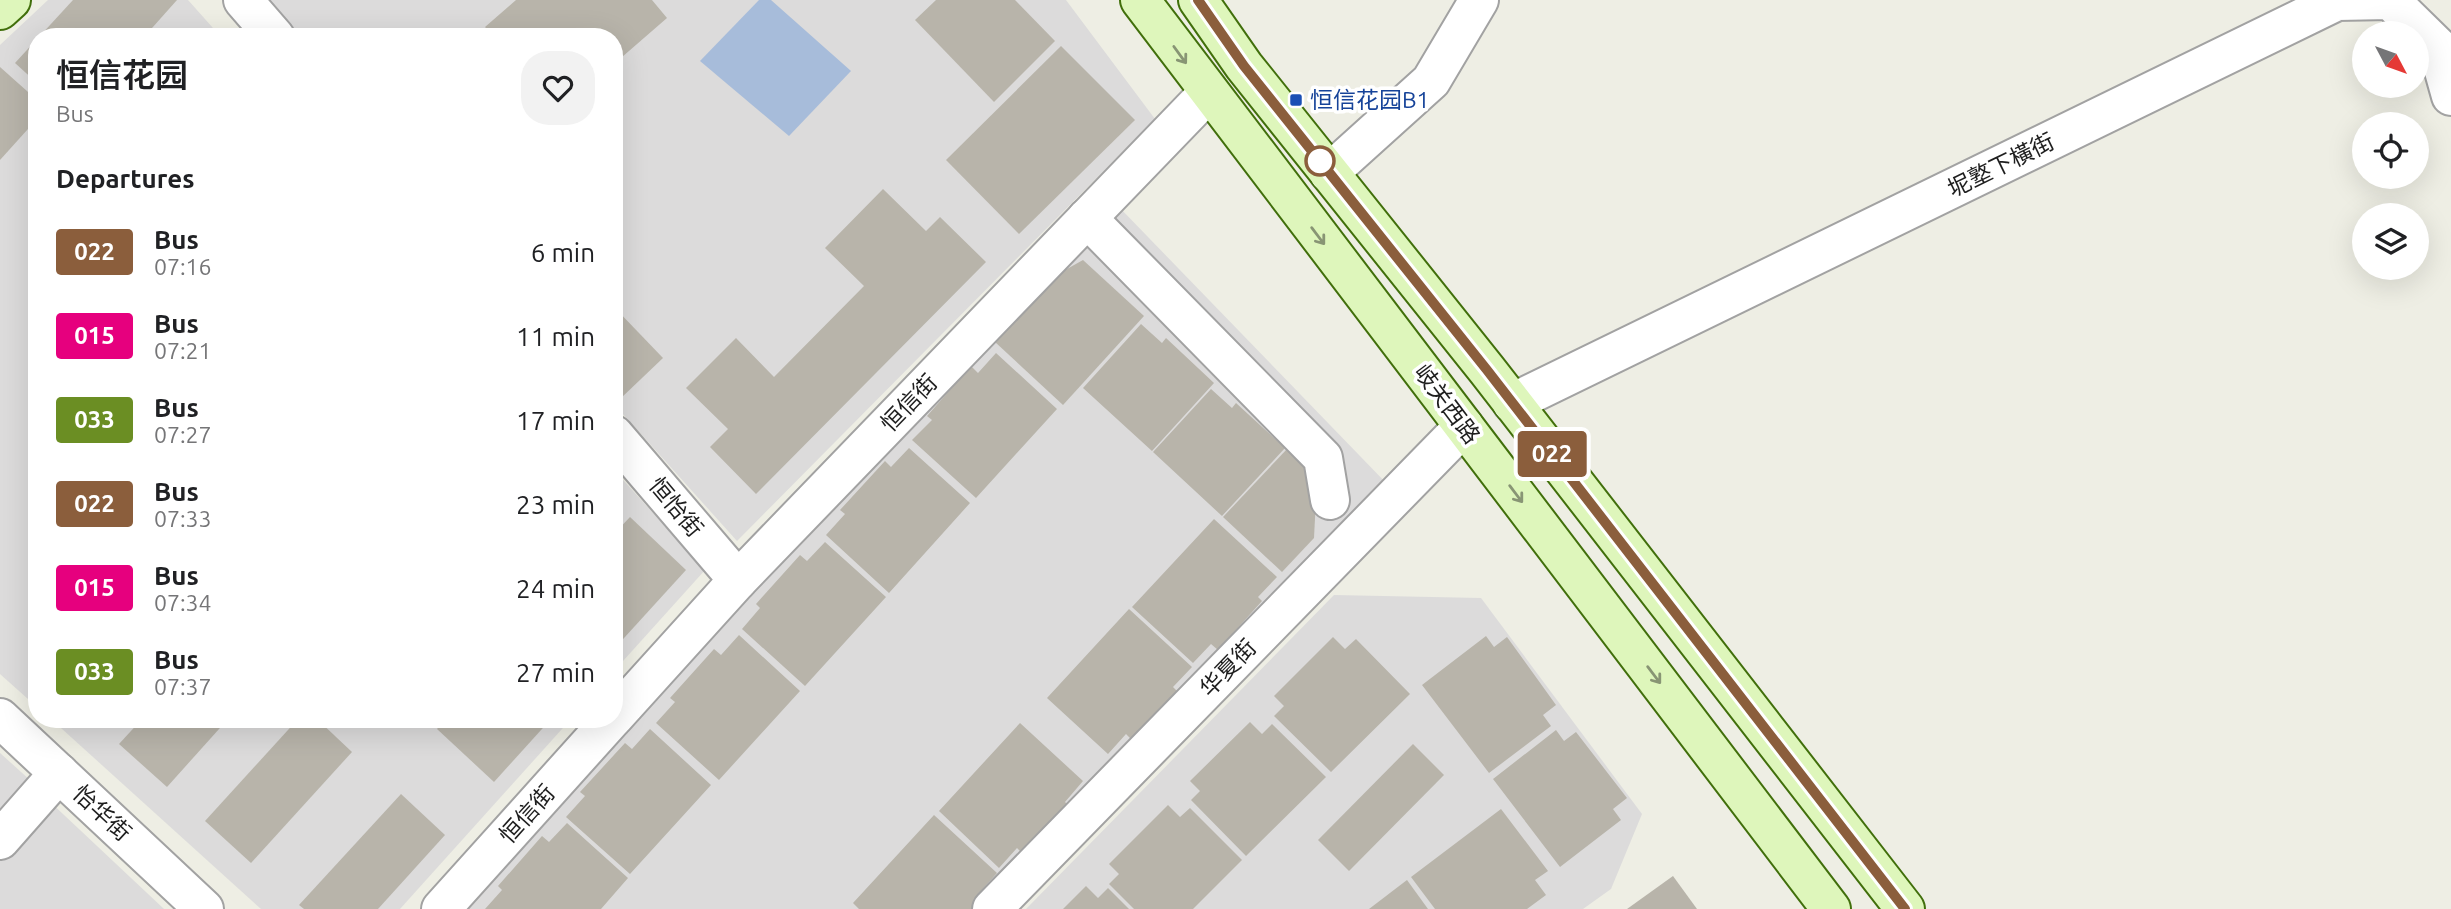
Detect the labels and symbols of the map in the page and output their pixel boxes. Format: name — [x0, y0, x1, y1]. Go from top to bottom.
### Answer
north arrow — [2352, 21, 2429, 98]
one-way arrow — [1173, 45, 1187, 64]
place label: 恒信花园B1 — [1310, 87, 1430, 112]
marker: 恒信花园B1 — [1288, 92, 1304, 108]
street label: 坭墪下橫街 — [1944, 128, 2058, 201]
unlabelled marker — [1305, 146, 1335, 176]
one-way arrow — [1311, 226, 1326, 245]
street label: 岐关西路 — [1410, 359, 1485, 448]
street label: 恒信街 — [876, 369, 942, 436]
line badge: 022 — [1512, 431, 1592, 477]
street label: 恒怡街 — [645, 472, 708, 541]
one-way arrow — [1508, 485, 1523, 504]
street label: 华夏街 — [1195, 634, 1261, 701]
one-way arrow — [1646, 666, 1661, 684]
street label: 怡华街 — [69, 780, 136, 845]
street label: 恒信街 — [494, 780, 559, 848]

